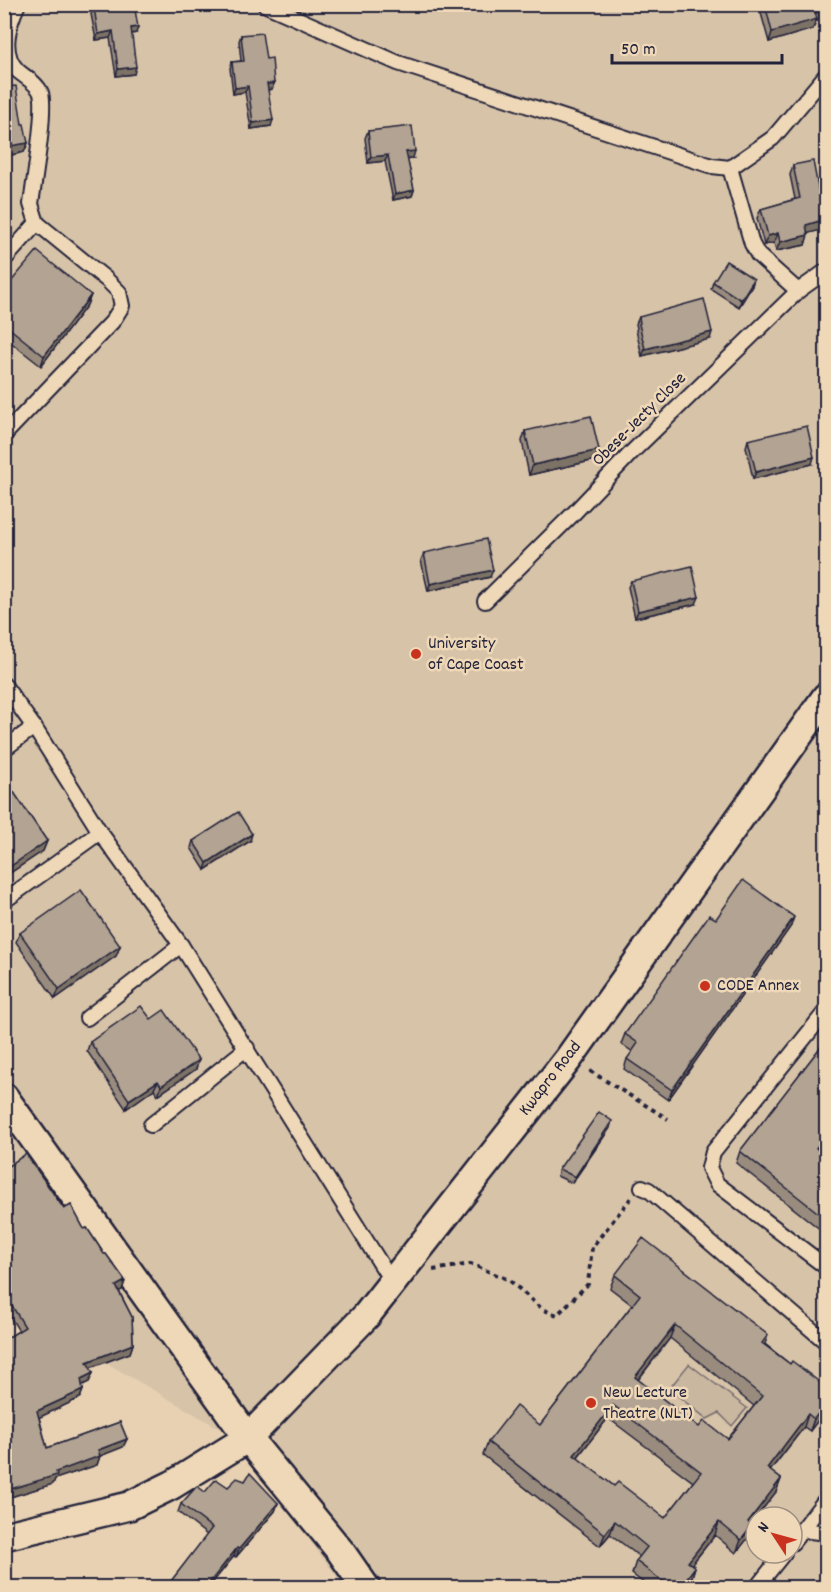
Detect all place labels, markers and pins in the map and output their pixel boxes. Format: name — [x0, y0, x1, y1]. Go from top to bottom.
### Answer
place label: University of Cape Coast — [428, 632, 524, 678]
marker: University of Cape Coast — [409, 647, 423, 661]
place label: CODE Annex — [717, 974, 799, 999]
marker: CODE Annex — [698, 979, 712, 993]
place label: New Lecture Theatre (NLT) — [603, 1381, 693, 1427]
marker: New Lecture Theatre (NLT) — [584, 1396, 598, 1410]

